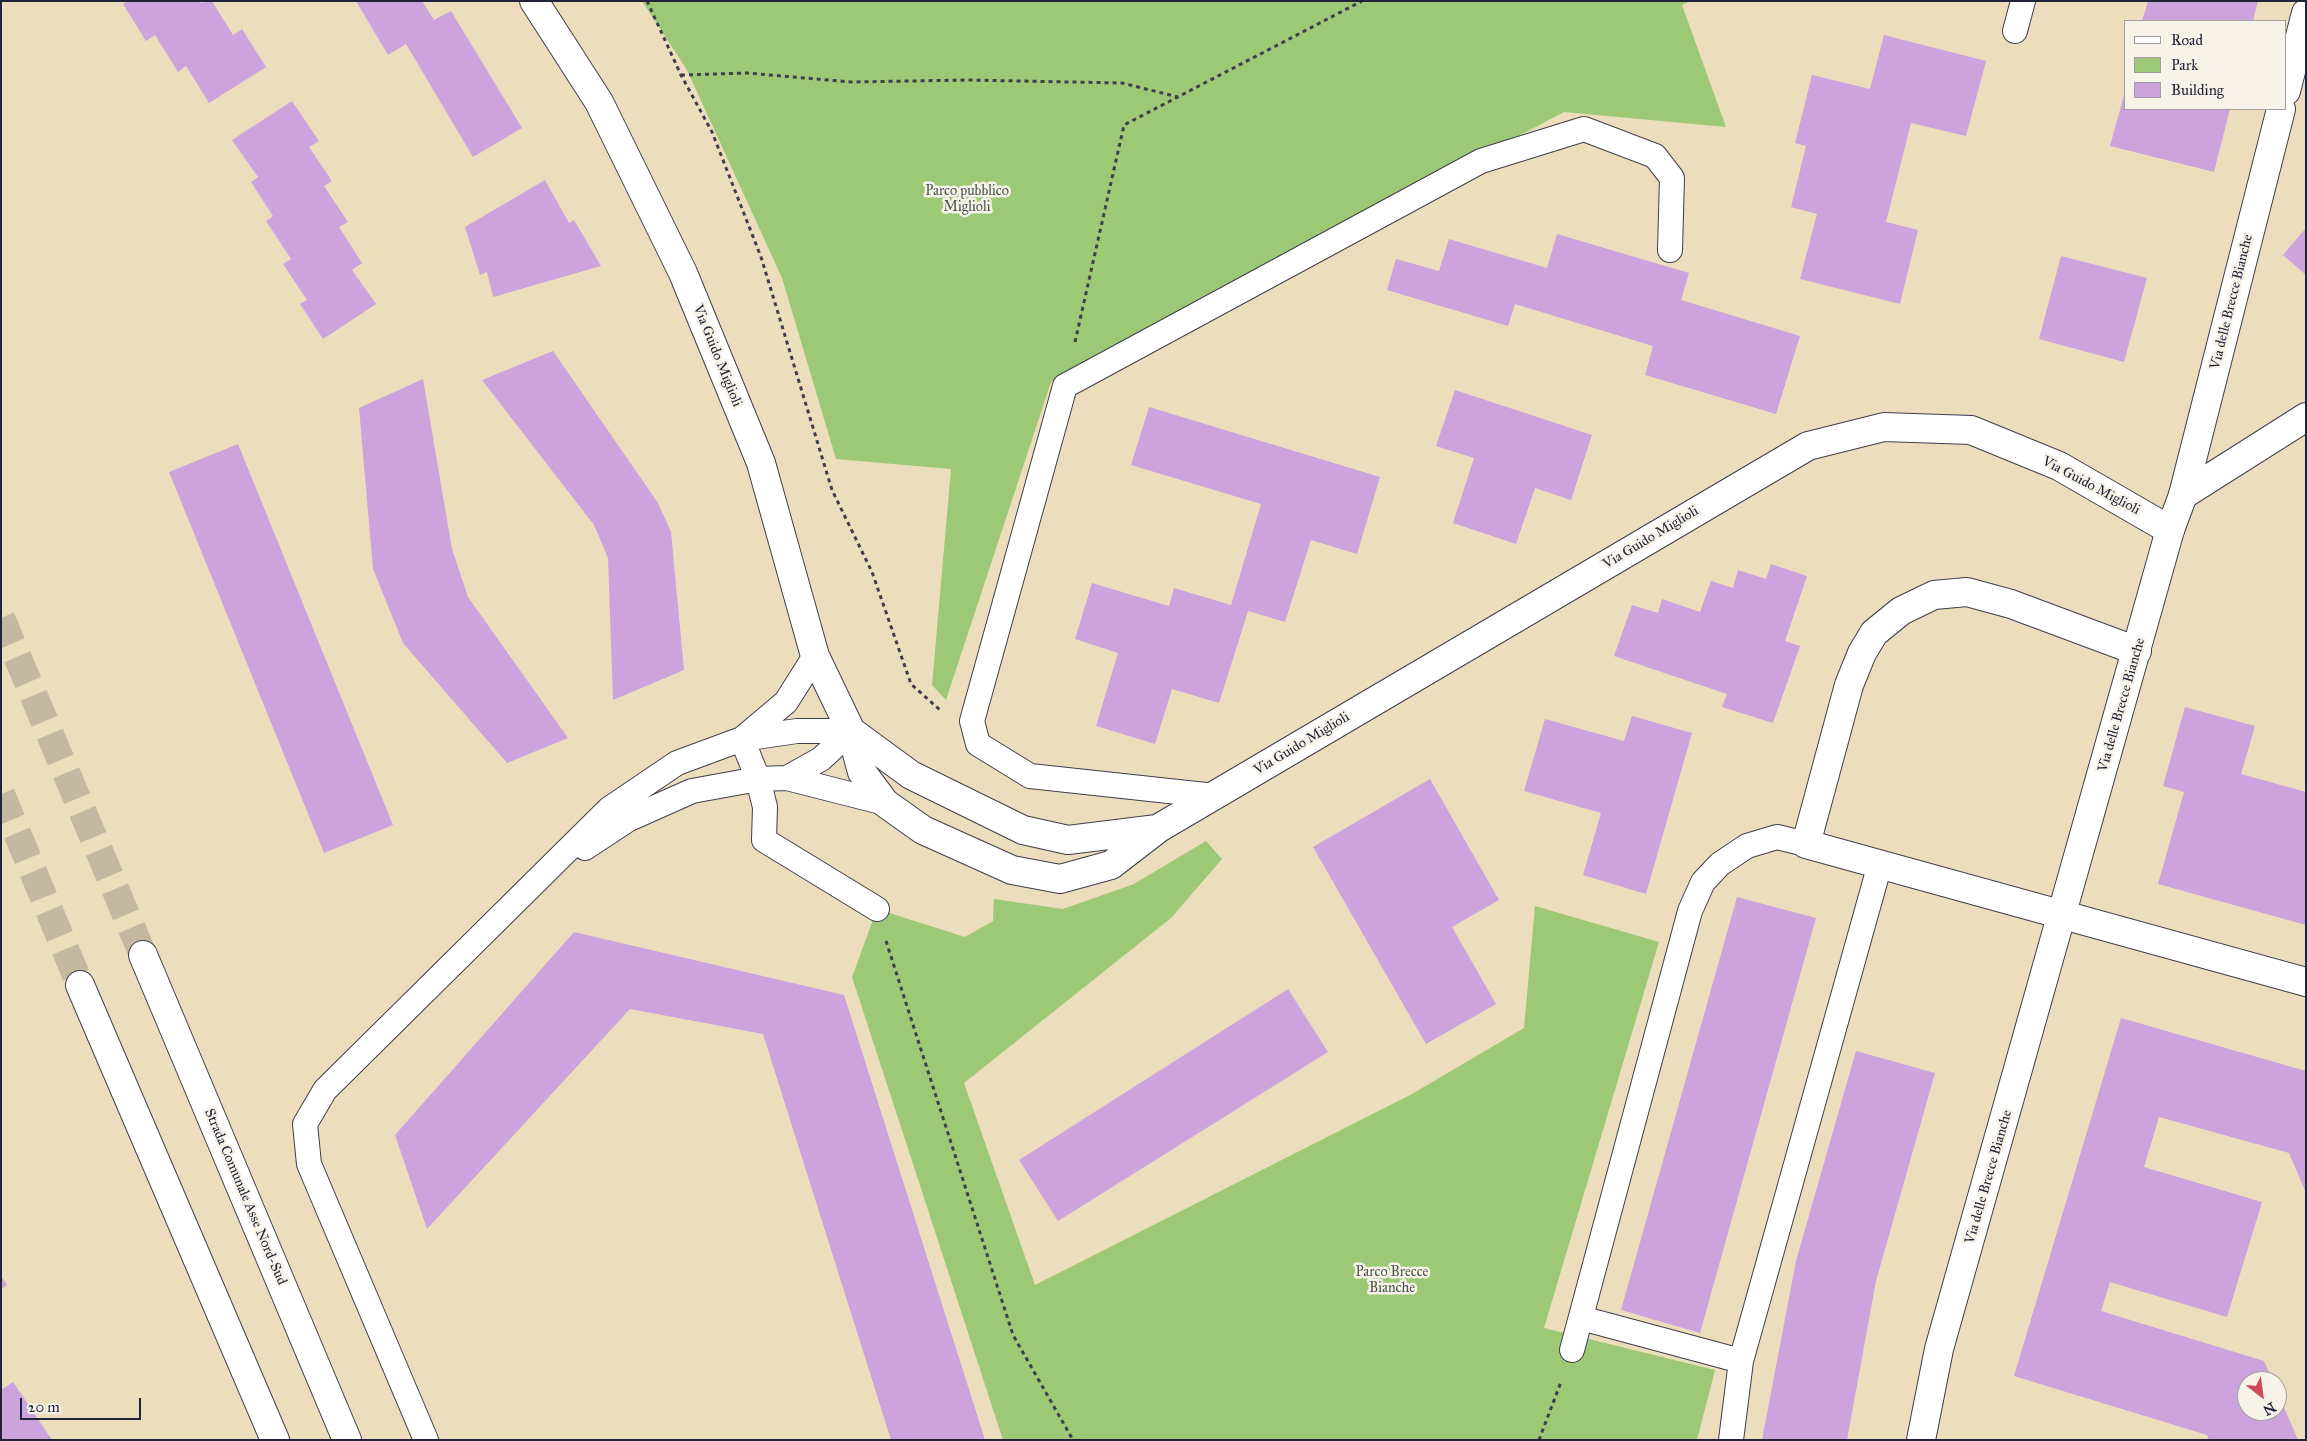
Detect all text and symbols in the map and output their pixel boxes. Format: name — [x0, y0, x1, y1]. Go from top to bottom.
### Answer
legend — [2124, 20, 2287, 110]
text: Road — [2171, 31, 2203, 49]
text: Park — [2171, 56, 2198, 74]
text: Building — [2171, 81, 2224, 99]
park label: Parco pubblico Miglioli — [925, 184, 1009, 216]
street label: Via delle Brecce Bianche — [2207, 233, 2257, 371]
street label: Via Guido Miglioli — [689, 303, 745, 409]
street label: Via Guido Miglioli — [2039, 453, 2143, 519]
street label: Via Guido Miglioli — [1600, 503, 1702, 573]
street label: Via delle Brecce Bianche — [2095, 636, 2149, 774]
street label: Via Guido Miglioli — [1251, 709, 1353, 779]
street label: Strada Comunale Asse Nord-Sud — [200, 1106, 290, 1288]
street label: Via delle Brecce Bianche — [1962, 1108, 2016, 1246]
park label: Parco Brecce Bianche — [1356, 1265, 1428, 1298]
north arrow — [2237, 1371, 2287, 1421]
scale bar — [22, 1388, 144, 1420]
text: 20 m — [28, 1398, 60, 1416]
text: N — [2260, 1398, 2279, 1419]

